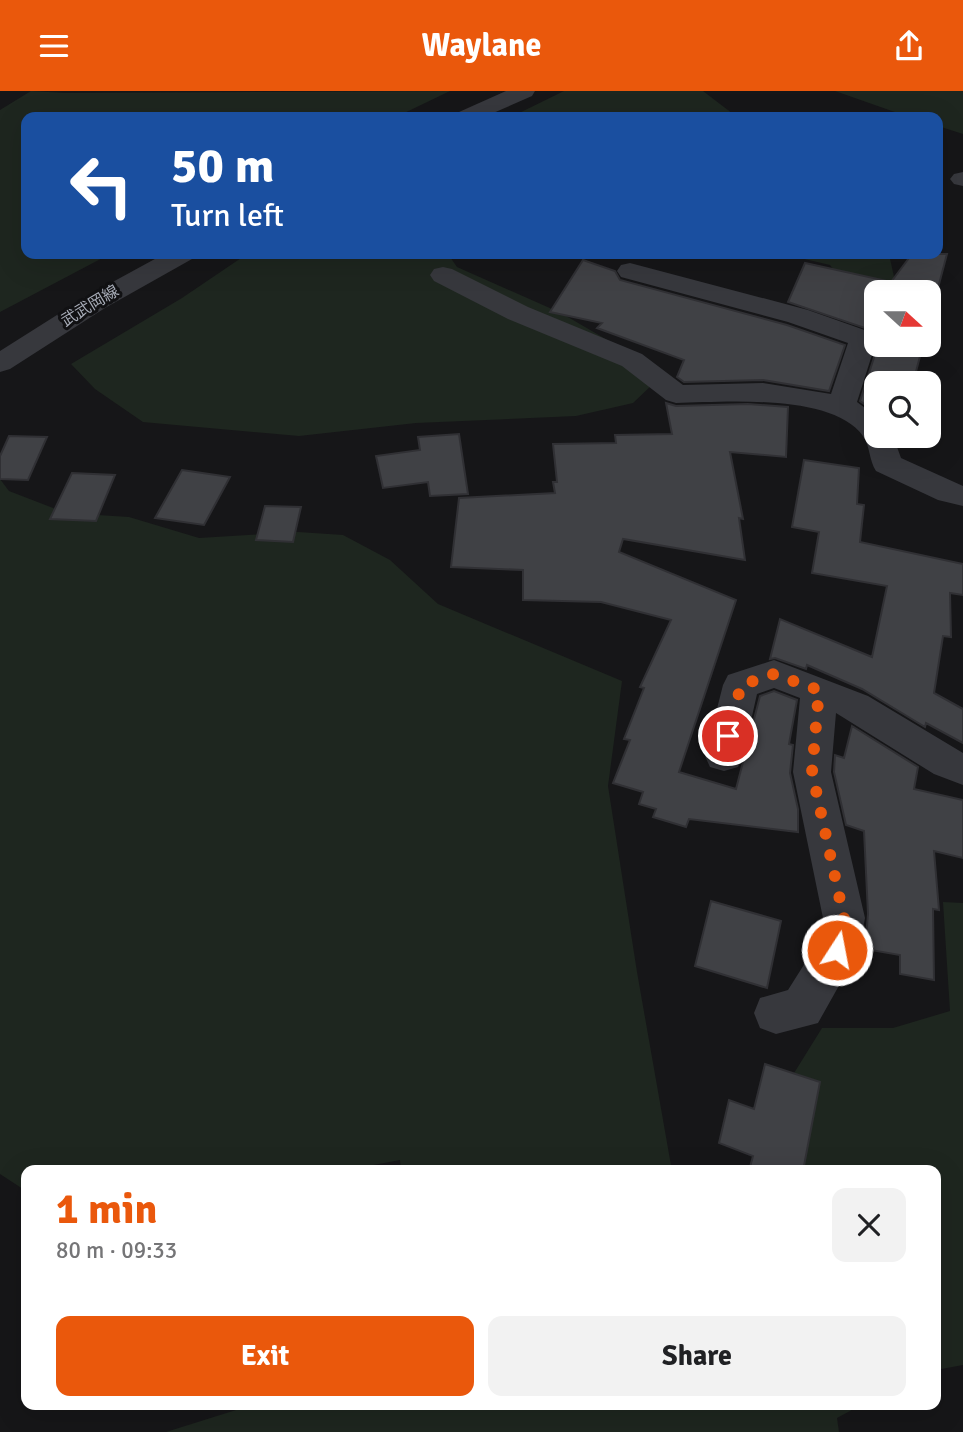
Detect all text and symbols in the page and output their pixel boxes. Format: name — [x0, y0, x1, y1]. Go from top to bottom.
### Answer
text: Waylane — [422, 26, 541, 65]
icon: menu — [35, 27, 73, 65]
icon: share — [890, 27, 928, 65]
text: 50 m — [171, 136, 274, 196]
icon: left — [56, 140, 147, 231]
text: Turn left — [171, 196, 284, 235]
north arrow — [864, 280, 942, 357]
map controls — [864, 280, 941, 448]
street label: 武武岡線 — [57, 281, 123, 331]
button: search — [864, 371, 941, 448]
pin — [698, 706, 758, 766]
icon: arrive — [709, 717, 747, 755]
position arrow — [800, 913, 874, 987]
text: 1 min — [56, 1184, 157, 1235]
button: close — [832, 1188, 906, 1262]
text: 80 m · 09:33 — [56, 1236, 177, 1265]
button: Exit — [56, 1316, 474, 1396]
button: Share — [488, 1316, 906, 1396]

